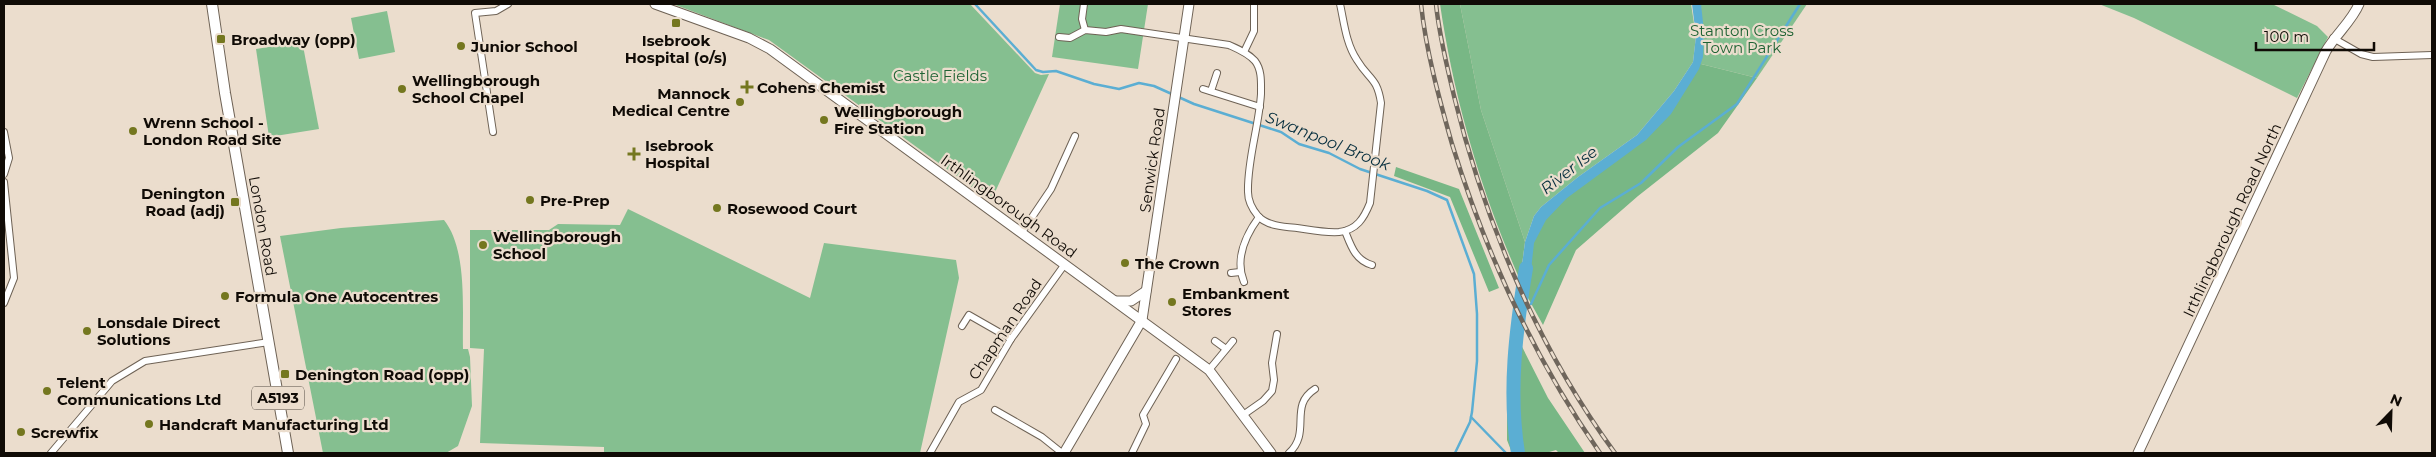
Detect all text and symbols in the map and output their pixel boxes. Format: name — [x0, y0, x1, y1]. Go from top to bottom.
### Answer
marker: Isebrook Hospital (o/s) — [670, 17, 682, 29]
scale bar — [2256, 20, 2374, 52]
park label: Stanton Cross Town Park — [1690, 21, 1794, 57]
text: 100 m — [2264, 27, 2309, 46]
place label: Broadway (opp) — [231, 30, 356, 49]
place label: Isebrook Hospital (o/s) — [625, 31, 727, 67]
marker: Broadway (opp) — [215, 33, 227, 45]
place label: Junior School — [470, 37, 578, 56]
marker: Junior School — [455, 40, 467, 52]
park label: Castle Fields — [893, 66, 987, 85]
place label: Wellingborough School Chapel — [412, 71, 540, 107]
place label: Cohens Chemist — [757, 78, 886, 97]
marker: Cohens Chemist — [741, 81, 753, 93]
marker: Wellingborough School Chapel — [396, 83, 408, 95]
place label: Mannock Medical Centre — [612, 84, 730, 120]
marker: Mannock Medical Centre — [734, 96, 746, 108]
place label: Wellingborough Fire Station — [834, 102, 962, 138]
street label: Senwick Road — [1135, 106, 1169, 214]
water label: Swanpool Brook — [1263, 107, 1394, 175]
place label: Wrenn School - London Road Site — [143, 113, 282, 149]
marker: Wellingborough Fire Station — [818, 114, 830, 126]
street label: Irthlingborough Road North — [2179, 120, 2285, 320]
marker: Wrenn School - London Road Site — [127, 125, 139, 137]
place label: Isebrook Hospital — [645, 136, 714, 172]
water label: River Ise — [1537, 142, 1601, 198]
marker: Isebrook Hospital — [627, 147, 641, 161]
street label: Irthlingborough Road — [937, 150, 1081, 262]
street label: London Road — [245, 175, 281, 277]
place label: Denington Road (adj) — [141, 184, 225, 220]
place label: Pre-Prep — [540, 191, 610, 210]
marker: Pre-Prep — [524, 194, 536, 206]
marker: Denington Road (adj) — [229, 196, 241, 208]
place label: Rosewood Court — [727, 199, 858, 218]
marker: Rosewood Court — [711, 202, 723, 214]
place label: Wellingborough School — [493, 227, 621, 263]
marker: Wellingborough School — [477, 239, 489, 251]
place label: The Crown — [1135, 254, 1220, 273]
marker: The Crown — [1119, 257, 1131, 269]
street label: Chapman Road — [964, 275, 1046, 383]
place label: Embankment Stores — [1182, 284, 1290, 320]
place label: Formula One Autocentres — [235, 287, 438, 306]
marker: Formula One Autocentres — [219, 290, 231, 302]
marker: Embankment Stores — [1166, 296, 1178, 308]
place label: Lonsdale Direct Solutions — [97, 313, 221, 349]
marker: Lonsdale Direct Solutions — [81, 325, 93, 337]
place label: Denington Road (opp) — [295, 365, 469, 384]
marker: Denington Road (opp) — [279, 368, 291, 380]
place label: Telent Communications Ltd — [57, 373, 221, 409]
marker: Telent Communications Ltd — [41, 385, 53, 397]
road number: A5193 — [252, 386, 304, 409]
north arrow — [2366, 387, 2416, 437]
text: N — [2387, 390, 2405, 411]
place label: Handcraft Manufacturing Ltd — [159, 415, 389, 434]
marker: Handcraft Manufacturing Ltd — [143, 418, 155, 430]
place label: Screwfix — [31, 423, 99, 442]
marker: Screwfix — [15, 426, 27, 438]

